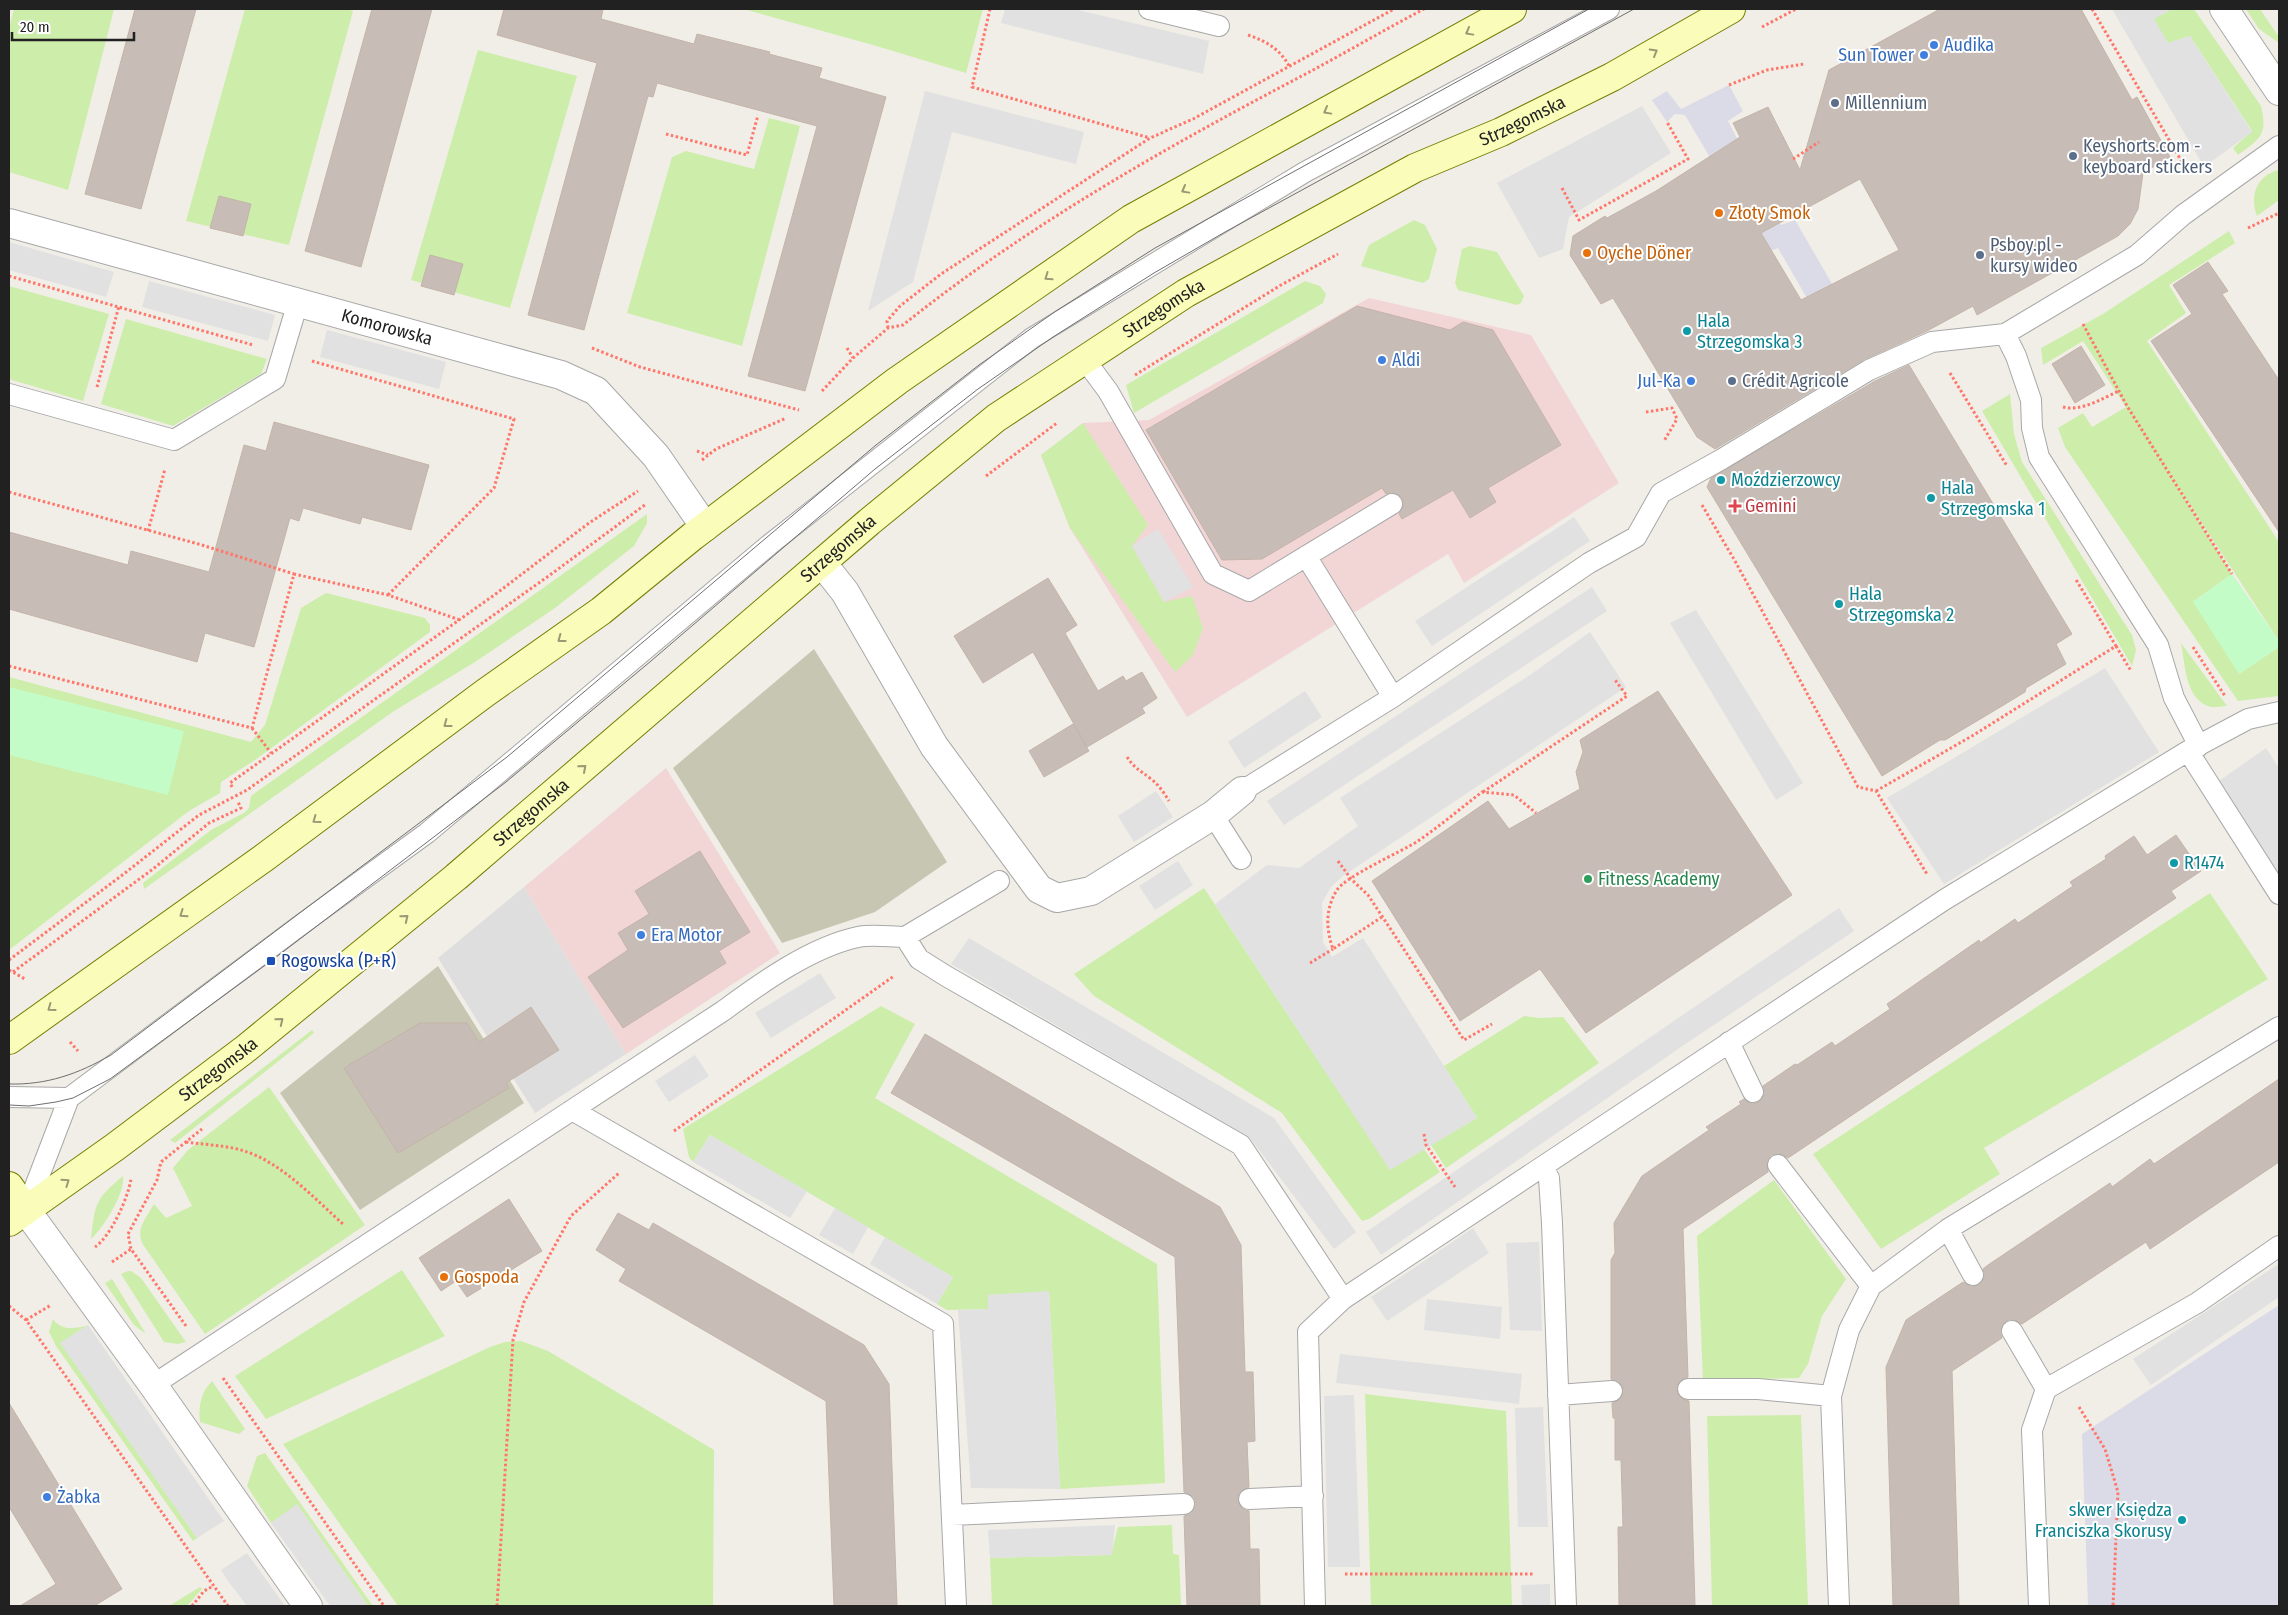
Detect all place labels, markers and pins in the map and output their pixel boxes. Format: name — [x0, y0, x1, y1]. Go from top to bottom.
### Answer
place label: Audika — [1944, 34, 1994, 56]
marker: Audika — [1928, 39, 1940, 51]
place label: Sun Tower — [1838, 44, 1915, 66]
marker: Sun Tower — [1918, 49, 1930, 61]
place label: Millennium — [1845, 92, 1927, 114]
marker: Millennium — [1829, 97, 1841, 109]
place label: Keyshorts.com - keyboard stickers — [2083, 135, 2212, 178]
marker: Keyshorts.com - keyboard stickers — [2067, 150, 2079, 162]
place label: Złoty Smok — [1729, 202, 1811, 224]
marker: Złoty Smok — [1713, 207, 1725, 219]
place label: Psboy.pl - kursy wideo — [1990, 234, 2078, 277]
place label: Oyche Döner — [1597, 242, 1692, 264]
marker: Oyche Döner — [1581, 247, 1593, 259]
marker: Psboy.pl - kursy wideo — [1974, 249, 1986, 261]
place label: Hala Strzegomska 3 — [1697, 310, 1802, 353]
marker: Hala Strzegomska 3 — [1681, 325, 1693, 337]
place label: Aldi — [1392, 349, 1420, 371]
marker: Aldi — [1376, 354, 1388, 366]
place label: Jul-Ka — [1637, 370, 1681, 392]
place label: Crédit Agricole — [1742, 370, 1849, 392]
marker: Jul-Ka — [1685, 375, 1697, 387]
marker: Crédit Agricole — [1726, 375, 1738, 387]
place label: Moździerzowcy — [1731, 469, 1840, 491]
marker: Moździerzowcy — [1715, 474, 1727, 486]
place label: Hala Strzegomska 1 — [1941, 477, 2045, 520]
marker: Hala Strzegomska 1 — [1925, 492, 1937, 504]
place label: Gemini — [1745, 495, 1797, 517]
marker: Gemini — [1729, 500, 1741, 512]
place label: Hala Strzegomska 2 — [1849, 583, 1954, 626]
marker: Hala Strzegomska 2 — [1833, 598, 1845, 610]
place label: R1474 — [2184, 852, 2225, 874]
marker: R1474 — [2168, 857, 2180, 869]
place label: Fitness Academy — [1598, 868, 1720, 890]
marker: Fitness Academy — [1582, 873, 1594, 885]
place label: Era Motor — [651, 924, 722, 946]
marker: Era Motor — [635, 929, 647, 941]
place label: Rogowska (P+R) — [281, 950, 396, 972]
marker: Rogowska (P+R) — [265, 955, 277, 967]
place label: Gospoda — [454, 1266, 519, 1288]
marker: Gospoda — [438, 1271, 450, 1283]
place label: Żabka — [57, 1486, 101, 1508]
marker: Żabka — [41, 1491, 53, 1503]
place label: skwer Księdza Franciszka Skorusy — [2035, 1499, 2172, 1542]
marker: skwer Księdza Franciszka Skorusy — [2176, 1514, 2188, 1526]

